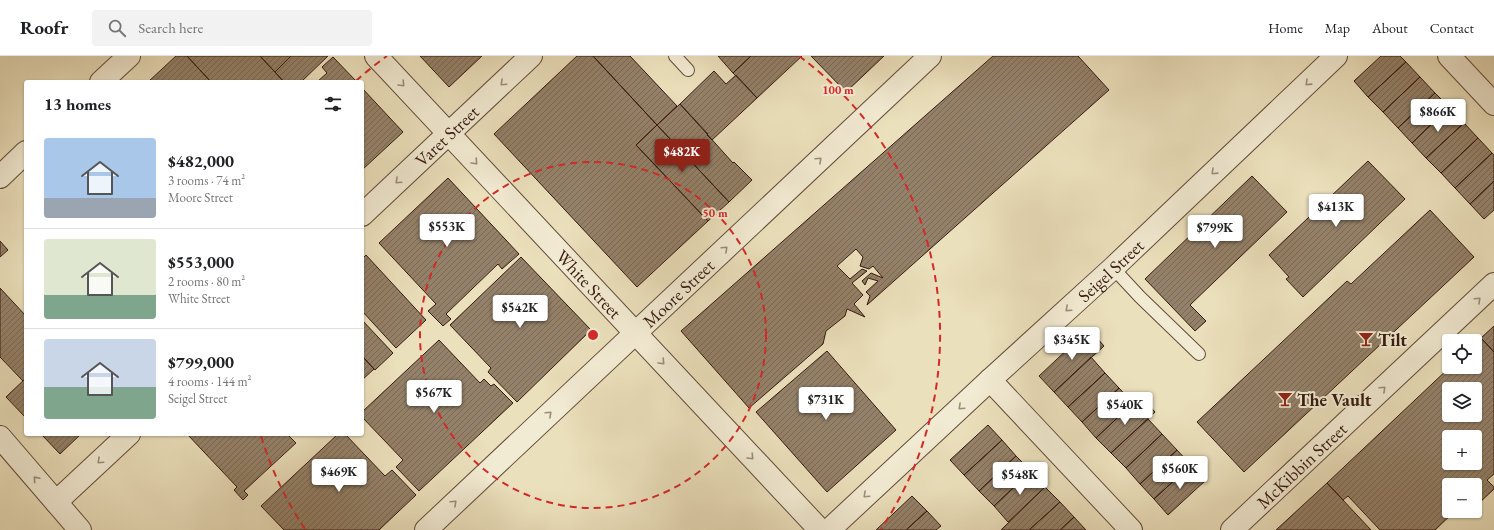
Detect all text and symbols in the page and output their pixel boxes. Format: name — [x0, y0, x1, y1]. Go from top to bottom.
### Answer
search box — [92, 10, 372, 46]
text: Roofr — [20, 15, 68, 40]
icon: search — [106, 17, 128, 39]
text: Search here — [138, 18, 203, 37]
text: Home — [1268, 19, 1303, 37]
text: Map — [1325, 19, 1350, 37]
text: About — [1372, 19, 1408, 37]
text: Contact — [1430, 19, 1474, 37]
one-way arrow — [500, 78, 508, 86]
one-way arrow — [1305, 78, 1313, 86]
one-way arrow — [397, 80, 404, 87]
text: 100 m — [822, 82, 854, 98]
text: 13 homes — [44, 93, 111, 115]
icon: filters — [322, 93, 344, 115]
pin: $866K — [1410, 99, 1466, 133]
street label: Varet Street — [410, 100, 484, 171]
text: $866K — [1420, 103, 1456, 120]
pin: $482K — [654, 139, 710, 173]
text: $482K — [664, 143, 700, 160]
text: $482,000 — [168, 150, 234, 172]
icon: home — [76, 154, 124, 202]
one-way arrow — [470, 157, 478, 165]
one-way arrow — [815, 158, 822, 165]
one-way arrow — [1211, 168, 1219, 175]
text: 3 rooms · 74 m² — [168, 172, 245, 189]
one-way arrow — [395, 176, 402, 183]
text: Moore Street — [168, 189, 233, 206]
pin: $413K — [1308, 194, 1364, 228]
text: $413K — [1318, 198, 1354, 215]
text: 50 m — [702, 205, 728, 221]
pin: $553K — [419, 214, 475, 248]
pin: $799K — [1187, 215, 1243, 249]
text: $553K — [429, 218, 465, 235]
text: $799K — [1197, 219, 1233, 236]
street label: Seigel Street — [1072, 233, 1149, 306]
street label: White Street — [551, 244, 627, 323]
one-way arrow — [720, 246, 728, 254]
text: $553,000 — [168, 251, 234, 273]
street label: Moore Street — [637, 254, 719, 332]
icon: home — [76, 255, 124, 303]
text: 2 rooms · 80 m² — [168, 273, 245, 290]
text: White Street — [168, 290, 230, 307]
pin: $542K — [492, 295, 548, 329]
one-way arrow — [1473, 297, 1480, 304]
text: $542K — [502, 299, 538, 316]
one-way arrow — [1065, 305, 1073, 312]
pin: $345K — [1044, 327, 1100, 361]
centre of rings — [586, 328, 600, 342]
place label: Tilt — [1378, 328, 1407, 351]
bar icon: Tilt — [1357, 330, 1375, 348]
text: $345K — [1054, 331, 1090, 348]
map controls — [1442, 334, 1482, 518]
button: locate — [1442, 334, 1482, 374]
text: $799,000 — [168, 351, 234, 373]
icon: home — [76, 355, 124, 403]
one-way arrow — [657, 357, 665, 365]
text: 4 rooms · 144 m² — [168, 373, 252, 390]
pin: $567K — [406, 380, 462, 414]
button: layers — [1442, 382, 1482, 422]
text: $567K — [416, 384, 452, 401]
one-way arrow — [1378, 386, 1386, 393]
pin: $731K — [798, 387, 854, 421]
place label: The Vault — [1297, 388, 1372, 411]
text: Seigel Street — [168, 390, 227, 407]
bar icon: The Vault — [1276, 390, 1294, 408]
text: $731K — [808, 391, 844, 408]
pin: $540K — [1097, 392, 1153, 426]
text: $540K — [1107, 396, 1143, 413]
one-way arrow — [958, 402, 966, 410]
one-way arrow — [544, 412, 552, 419]
street label: McKibbin Street — [1251, 417, 1352, 513]
button: + — [1442, 430, 1482, 470]
one-way arrow — [746, 452, 753, 459]
one-way arrow — [97, 456, 105, 464]
pin: $560K — [1152, 456, 1208, 490]
pin: $469K — [311, 459, 367, 493]
text: $560K — [1162, 460, 1198, 477]
pin: $548K — [992, 462, 1048, 496]
text: $469K — [321, 463, 357, 480]
text: $548K — [1002, 466, 1038, 483]
one-way arrow — [33, 476, 40, 484]
button: − — [1442, 478, 1482, 518]
one-way arrow — [863, 491, 871, 498]
one-way arrow — [449, 501, 457, 508]

